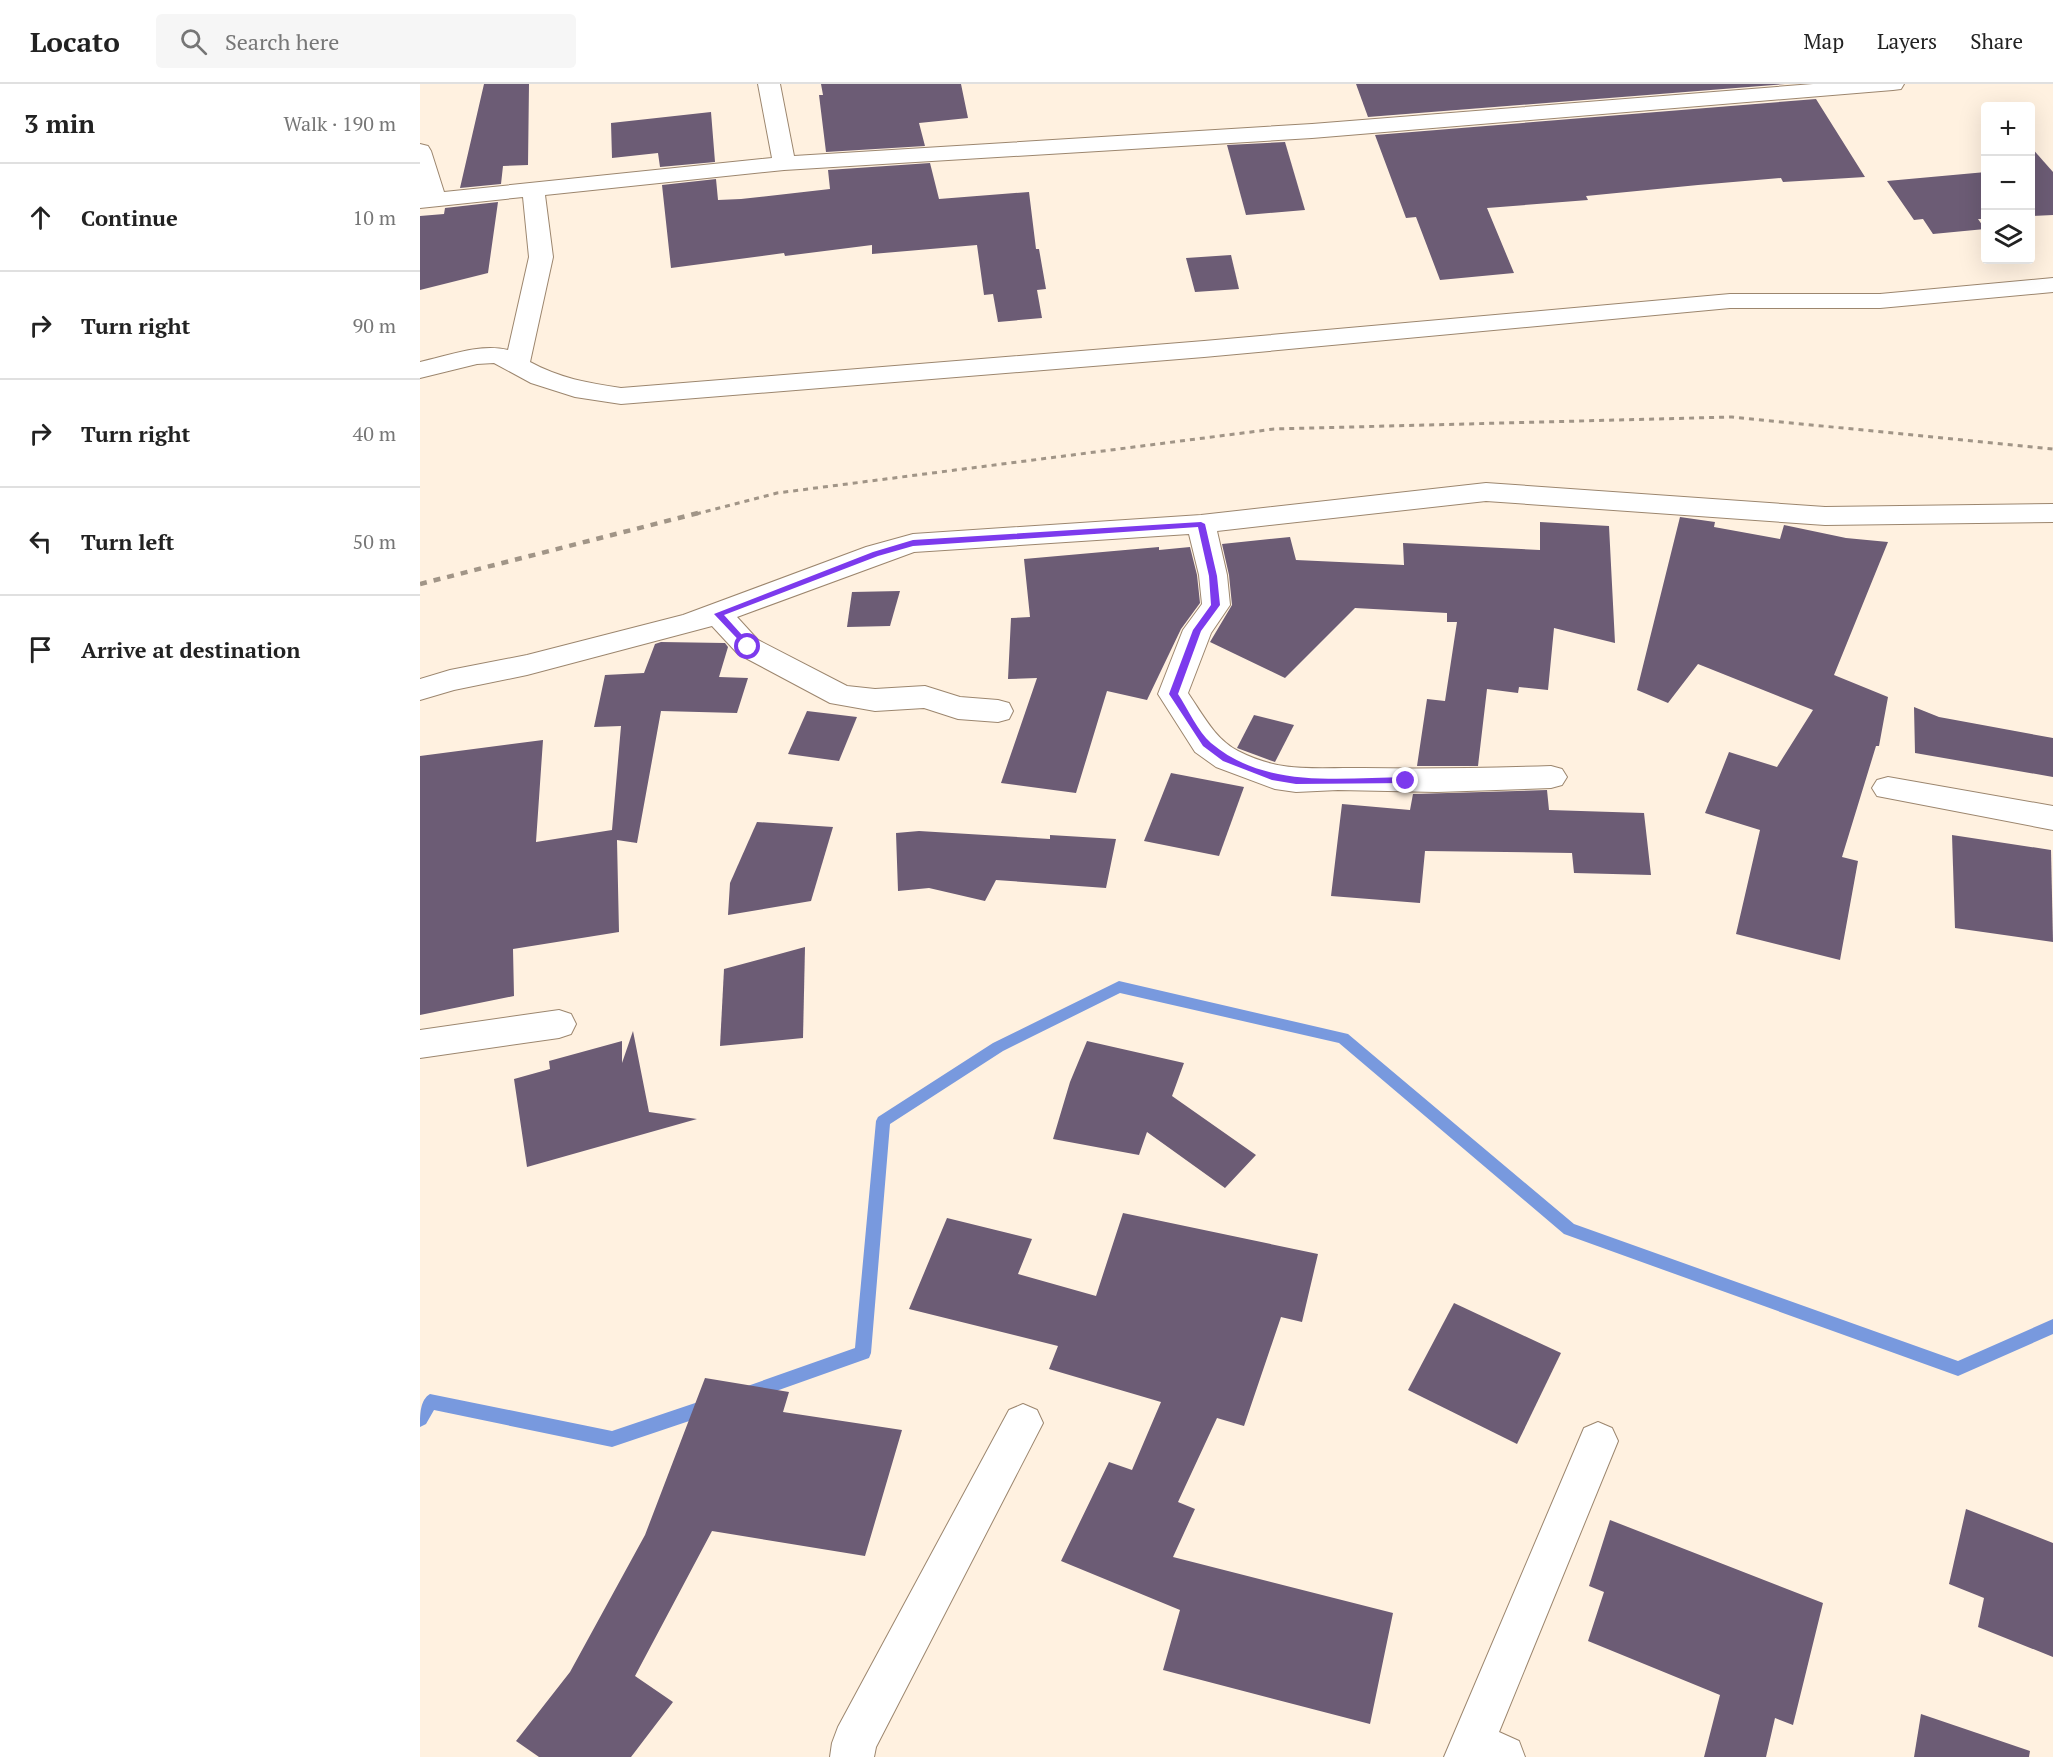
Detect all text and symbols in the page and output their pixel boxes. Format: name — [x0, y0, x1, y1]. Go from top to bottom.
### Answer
search box — [156, 14, 576, 68]
text: Locato — [30, 23, 120, 60]
icon: search — [177, 25, 210, 58]
text: Search here — [225, 27, 339, 56]
text: Map — [1803, 27, 1844, 55]
text: Layers — [1877, 27, 1937, 55]
text: Share — [1970, 27, 2023, 55]
map controls — [1981, 102, 2035, 264]
button: + — [1981, 102, 2035, 156]
text: 3 min — [24, 106, 95, 140]
text: Walk · 190 m — [284, 110, 396, 137]
button: − — [1981, 156, 2035, 210]
icon: ahead — [24, 201, 57, 234]
text: Continue — [81, 203, 178, 232]
text: 10 m — [353, 204, 396, 231]
button: layers — [1981, 210, 2035, 264]
icon: right — [24, 309, 57, 342]
text: Turn right — [81, 311, 190, 340]
text: 90 m — [353, 312, 396, 339]
icon: right — [24, 417, 57, 450]
text: Turn right — [81, 419, 190, 448]
text: 40 m — [353, 420, 396, 447]
icon: left — [24, 525, 57, 558]
text: Turn left — [81, 527, 174, 556]
text: 50 m — [353, 528, 396, 555]
icon: arrive — [24, 633, 57, 666]
route start — [734, 633, 760, 659]
text: Arrive at destination — [81, 635, 300, 664]
route end — [1392, 767, 1418, 793]

